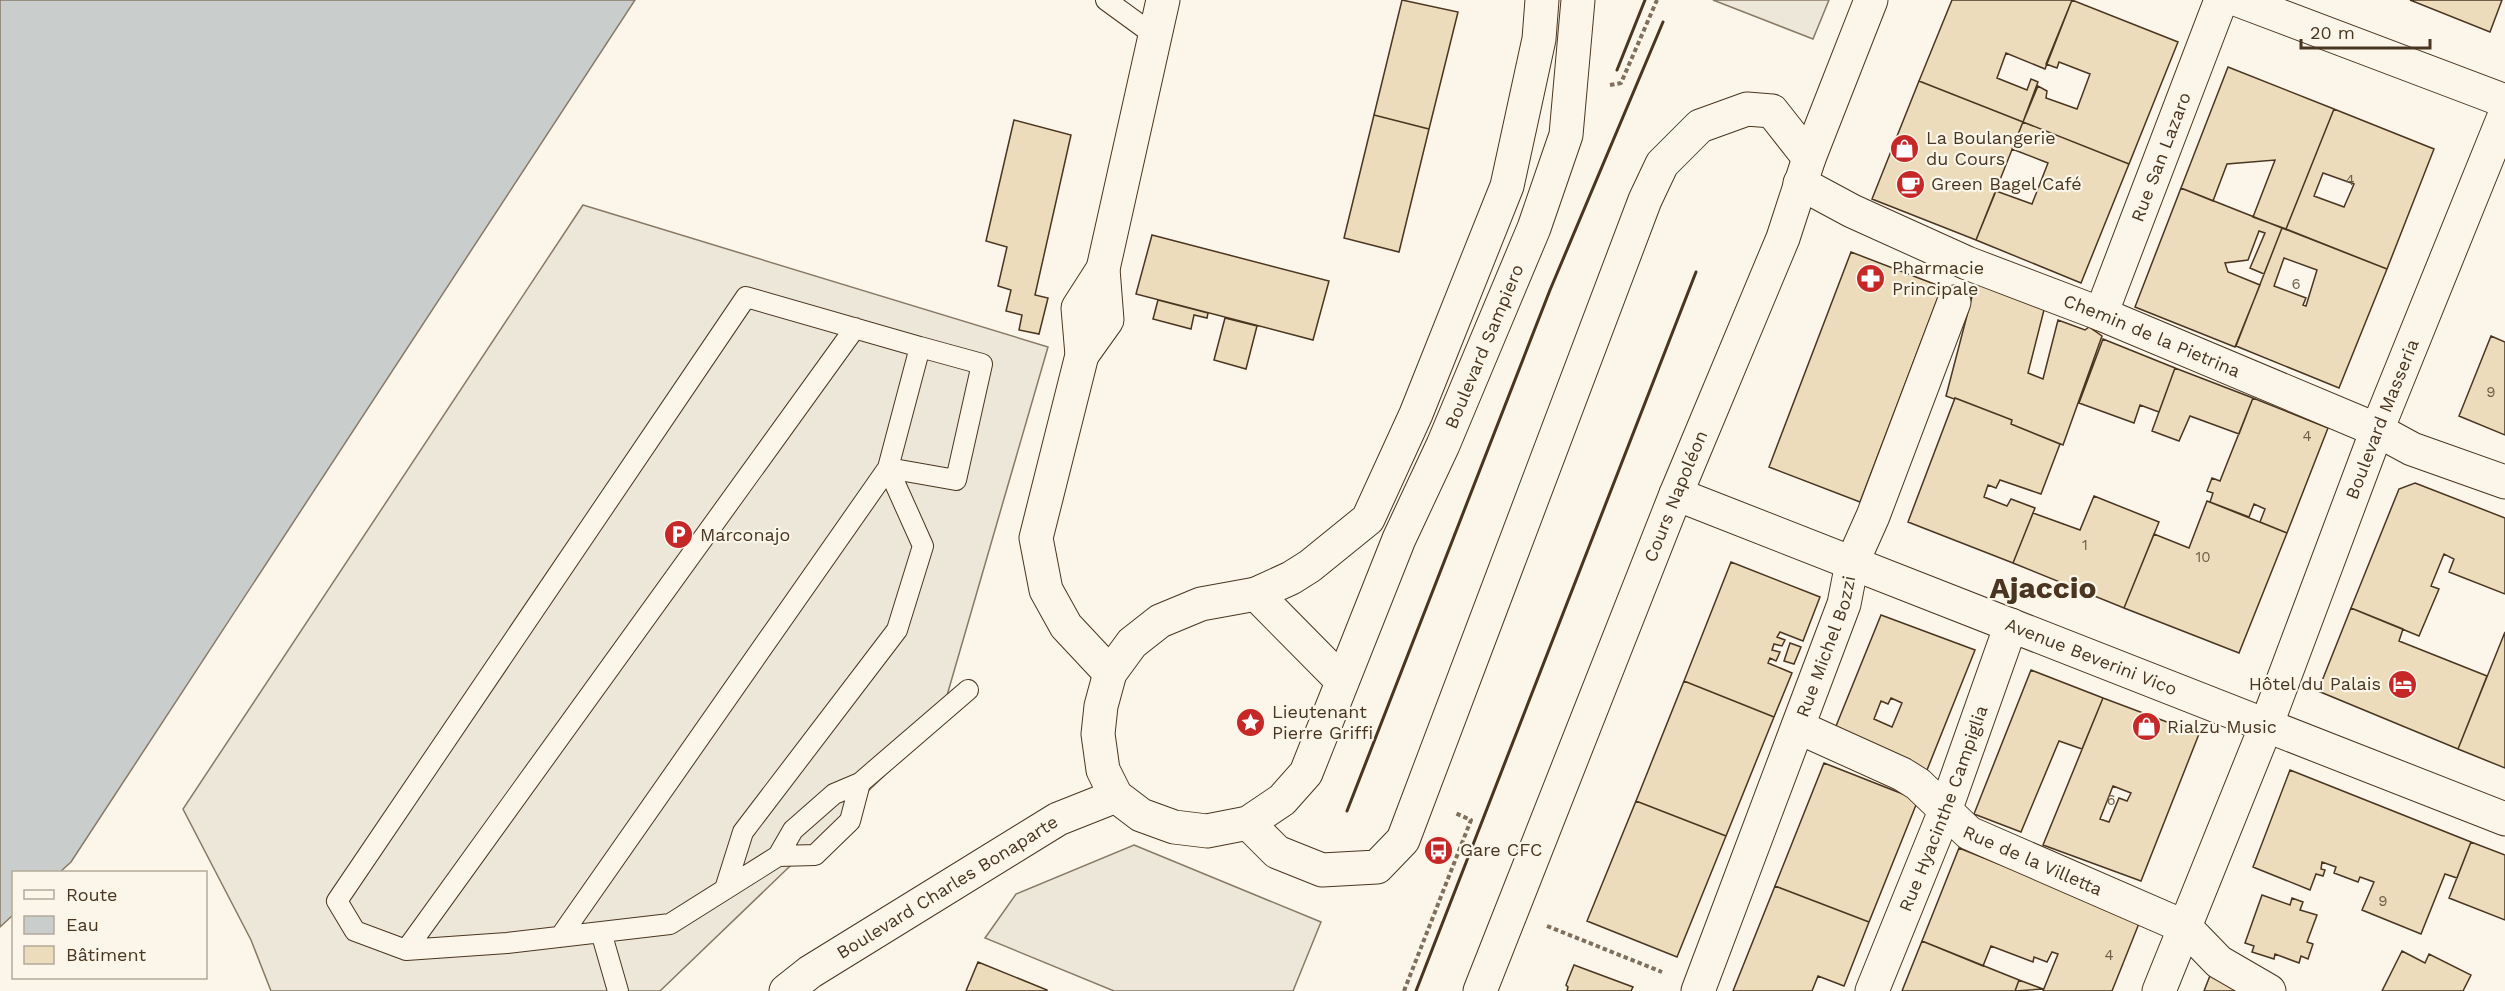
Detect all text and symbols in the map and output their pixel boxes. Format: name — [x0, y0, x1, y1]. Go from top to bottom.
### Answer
scale bar — [2301, 12, 2430, 50]
text: 20 m — [2310, 22, 2355, 43]
street label: Rue San Lazaro — [2126, 89, 2195, 225]
place label: La Boulangerie du Cours — [1926, 127, 2056, 169]
shop icon: La Boulangerie du Cours — [1889, 132, 1921, 164]
cafe icon: Green Bagel Café — [1894, 168, 1926, 200]
house number: 4 — [2345, 171, 2355, 189]
place label: Green Bagel Café — [1931, 173, 2082, 194]
place label: Pharmacie Principale — [1892, 257, 1984, 299]
street label: Boulevard Sampiero — [1440, 261, 1528, 432]
pharmacy icon: Pharmacie Principale — [1855, 262, 1887, 294]
house number: 6 — [2291, 275, 2301, 293]
street label: Chemin de la Pietrina — [2061, 290, 2244, 381]
street label: Boulevard Masseria — [2341, 336, 2423, 502]
house number: 9 — [2486, 383, 2496, 401]
street label: Cours Napoléon — [1639, 427, 1711, 565]
house number: 4 — [2302, 427, 2312, 445]
parking icon: Marconajo — [663, 519, 695, 551]
place label: Marconajo — [700, 524, 790, 545]
house number: 1 — [2082, 536, 2088, 554]
house number: 10 — [2195, 548, 2211, 566]
district label: Ajaccio — [1989, 570, 2097, 605]
street label: Rue Michel Bozzi — [1791, 574, 1859, 720]
street label: Avenue Beverini Vico — [2003, 613, 2180, 699]
hotel icon: Hôtel du Palais — [2386, 668, 2418, 700]
place label: Hôtel du Palais — [2249, 673, 2381, 694]
place label: Lieutenant Pierre Griffi — [1272, 701, 1373, 743]
street label: Rue Hyacinthe Campiglia — [1894, 702, 1992, 915]
place icon: Lieutenant Pierre Griffi — [1235, 706, 1267, 738]
shop icon: Rialzu Music — [2130, 711, 2162, 743]
place label: Rialzu Music — [2167, 716, 2277, 737]
house number: 6 — [2106, 791, 2116, 809]
street label: Boulevard Charles Bonaparte — [833, 811, 1062, 963]
street label: Rue de la Villetta — [1960, 821, 2106, 900]
bus stop icon: Gare CFC — [1423, 834, 1455, 866]
place label: Gare CFC — [1460, 839, 1542, 860]
legend — [12, 871, 207, 979]
text: Route — [66, 884, 118, 905]
house number: 9 — [2378, 892, 2388, 910]
text: Eau — [66, 914, 99, 935]
text: Bâtiment — [66, 944, 146, 965]
house number: 4 — [2104, 946, 2114, 964]

